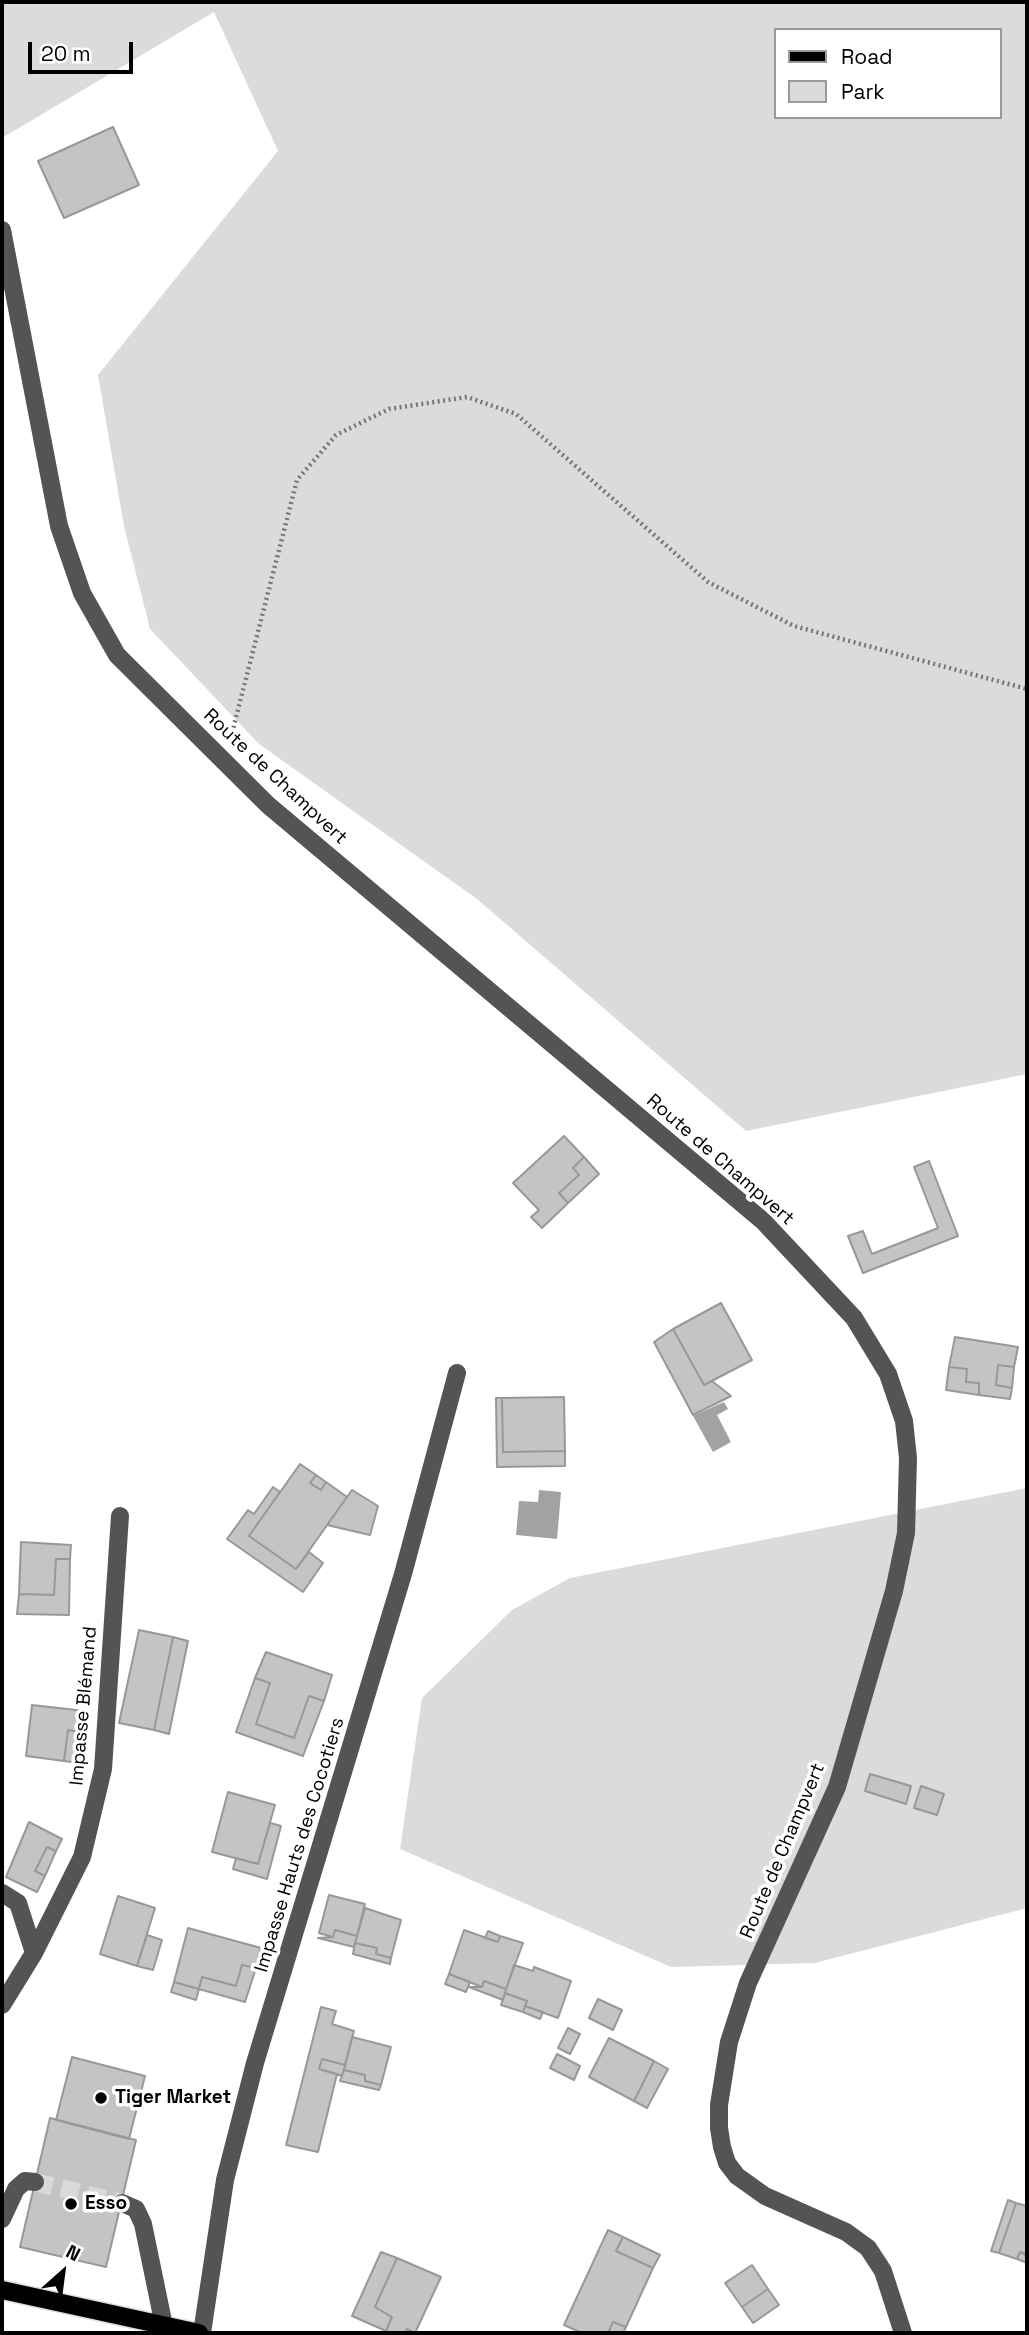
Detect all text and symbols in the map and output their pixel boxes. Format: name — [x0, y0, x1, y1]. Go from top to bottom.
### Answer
scale bar — [32, 28, 136, 72]
legend — [774, 28, 1001, 119]
text: 20 m — [41, 40, 91, 67]
text: Road — [841, 43, 893, 70]
text: Park — [841, 78, 885, 105]
street label: Route de Champvert — [198, 704, 352, 850]
street label: Route de Champvert — [641, 1090, 799, 1230]
street label: Impasse Blémand — [66, 1625, 102, 1787]
street label: Impasse Hauts des Cocotiers — [250, 1715, 350, 1975]
street label: Route de Champvert — [736, 1760, 830, 1942]
place label: Tiger Market — [115, 2087, 231, 2109]
marker: Tiger Market — [93, 2090, 109, 2106]
place label: Esso — [85, 2193, 127, 2215]
marker: Esso — [63, 2196, 79, 2212]
north arrow — [28, 2237, 98, 2307]
text: N — [62, 2239, 85, 2267]

